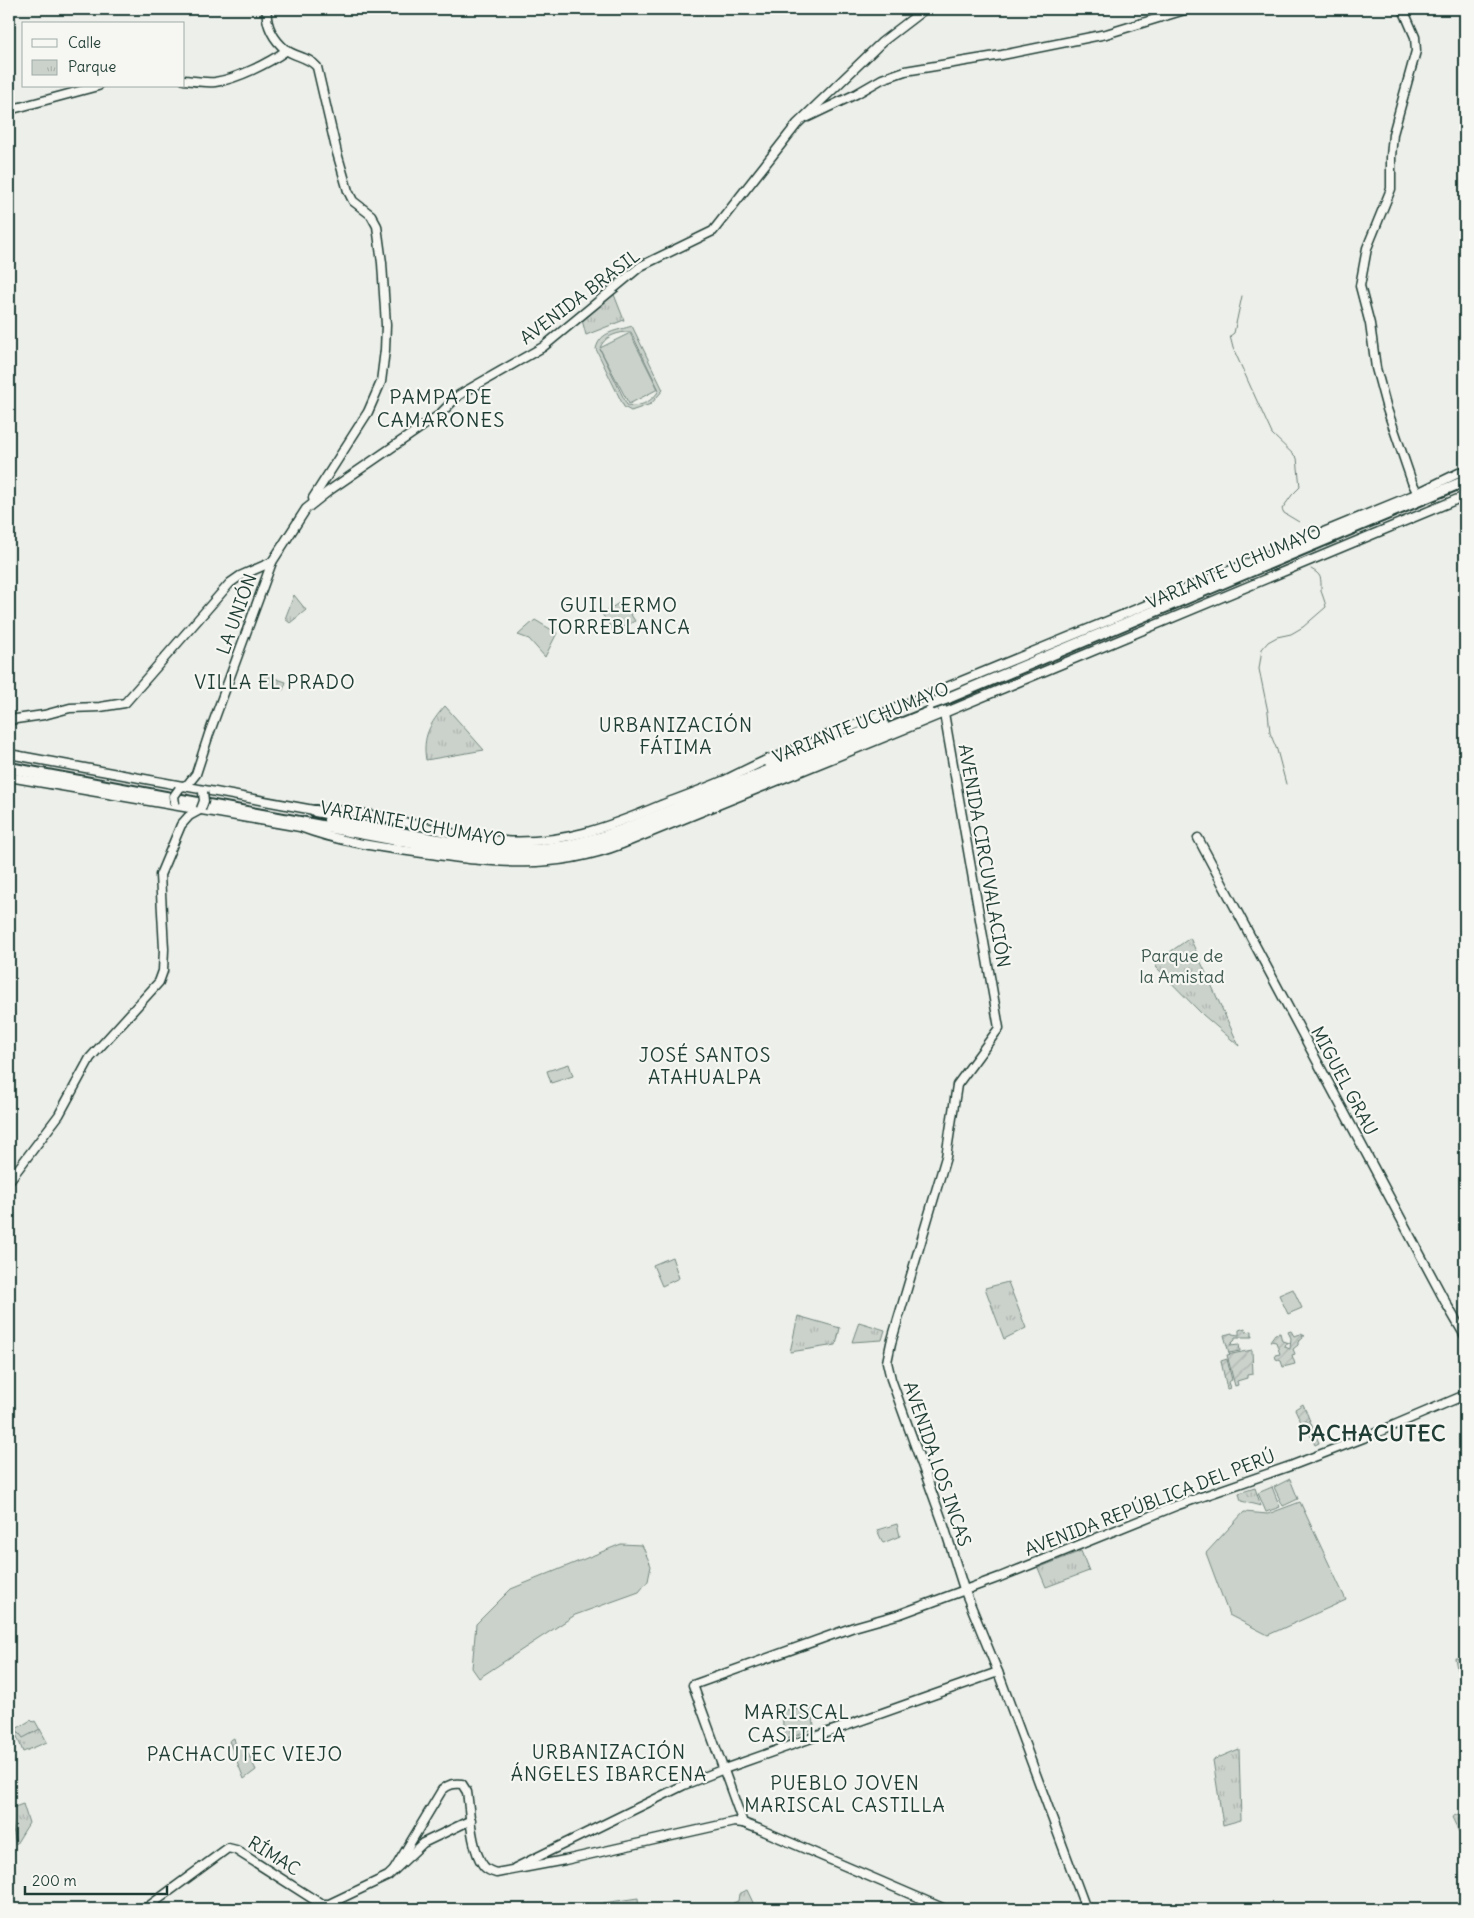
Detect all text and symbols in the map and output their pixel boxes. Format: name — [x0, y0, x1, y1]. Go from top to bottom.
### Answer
legend — [22, 22, 185, 88]
text: Calle — [68, 33, 101, 52]
text: Parque — [68, 57, 116, 76]
street label: AVENIDA BRASIL — [515, 244, 644, 349]
district label: PAMPA DE CAMARONES — [377, 384, 505, 432]
street label: VARIANTE UCHUMAYO — [1143, 519, 1325, 614]
street label: LA UNIÓN — [211, 570, 262, 657]
district label: GUILLERMO TORREBLANCA — [547, 593, 691, 639]
district label: VILLA EL PRADO — [194, 670, 356, 694]
street label: VARIANTE UCHUMAYO — [769, 677, 952, 768]
district label: URBANIZACIÓN FÁTIMA — [599, 713, 753, 759]
street label: AVENIDA CIRCUVALACIÓN — [954, 742, 1015, 969]
street label: VARIANTE UCHUMAYO — [318, 796, 508, 851]
park label: Parque de la Amistad — [1139, 944, 1225, 988]
street label: MIGUEL GRAU — [1306, 1022, 1383, 1139]
district label: JOSÉ SANTOS ATAHUALPA — [639, 1043, 771, 1089]
street label: AVENIDA LOS INCAS — [898, 1378, 976, 1549]
district label: PACHACUTEC — [1298, 1419, 1447, 1447]
street label: AVENIDA REPÚBLICA DEL PERÚ — [1021, 1444, 1278, 1561]
district label: MARISCAL CASTILLA — [744, 1699, 850, 1747]
district label: URBANIZACIÓN ÁNGELES IBARCENA — [511, 1740, 707, 1786]
district label: PACHACUTEC VIEJO — [147, 1742, 343, 1766]
district label: PUEBLO JOVEN MARISCAL CASTILLA — [744, 1771, 946, 1817]
street label: RÍMAC — [244, 1831, 305, 1881]
scale bar — [25, 1863, 168, 1895]
text: 200 m — [32, 1871, 77, 1890]

